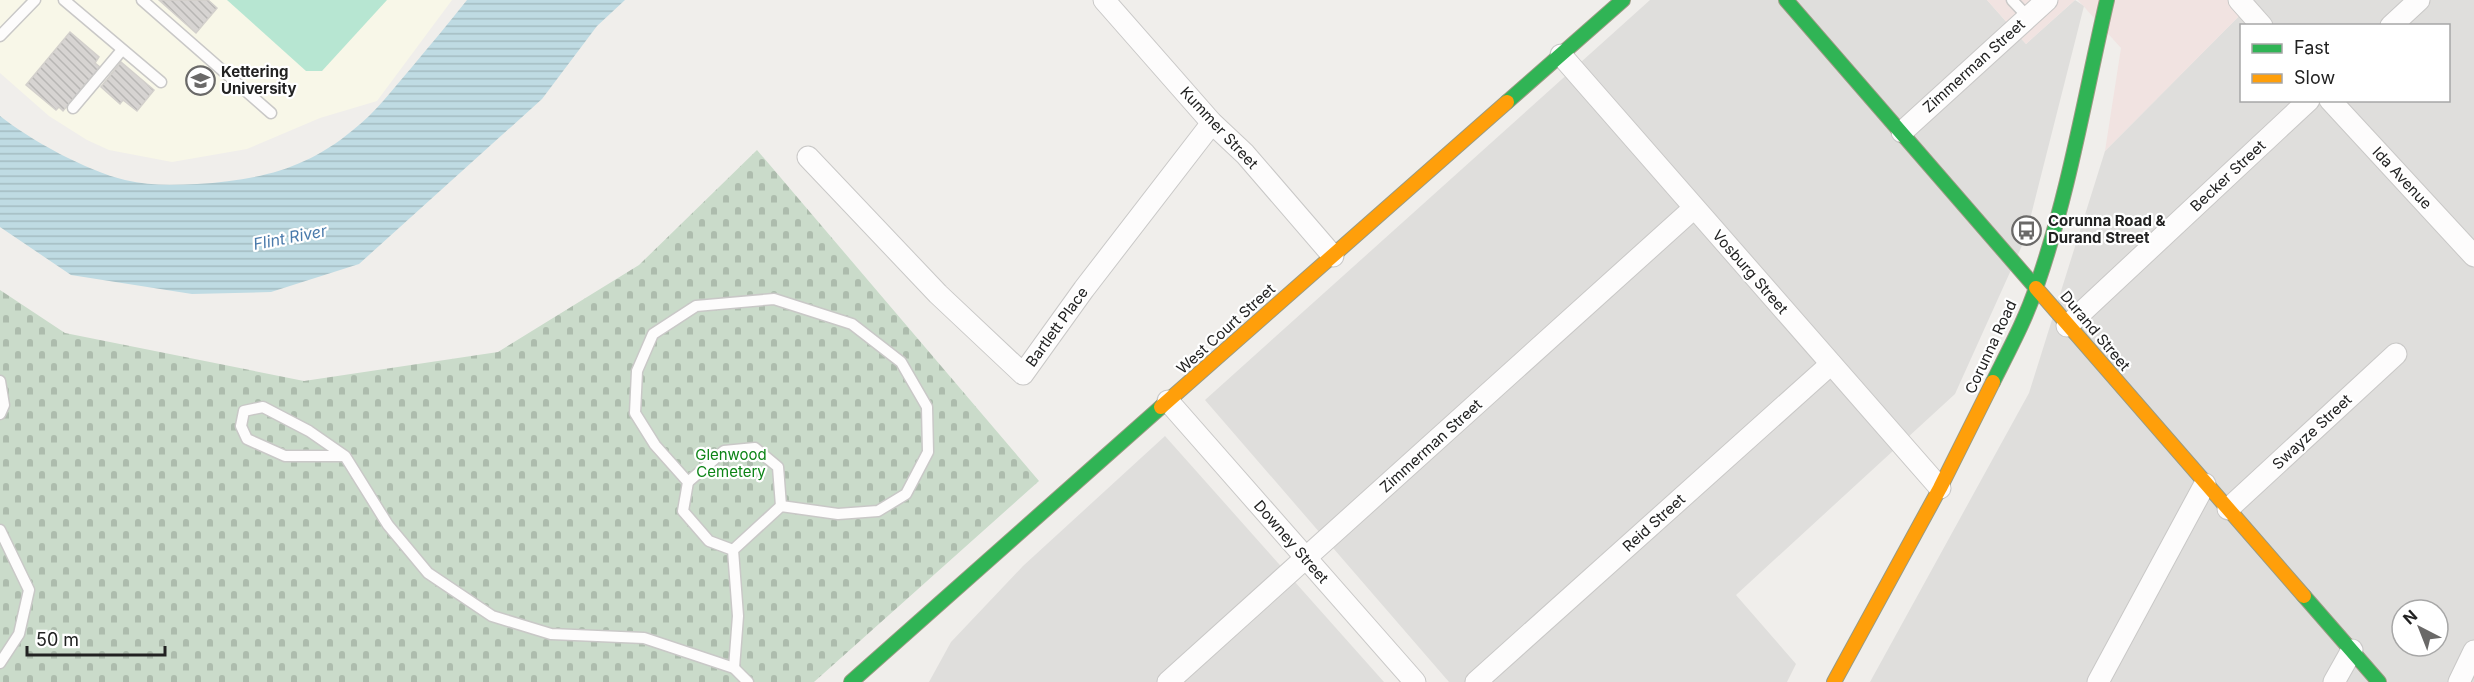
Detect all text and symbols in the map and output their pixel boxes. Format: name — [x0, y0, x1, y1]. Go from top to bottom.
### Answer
street label: Zimmerman Street — [1919, 15, 2029, 117]
legend — [2240, 24, 2450, 102]
text: Fast — [2294, 37, 2330, 58]
place label: Kettering University — [221, 62, 296, 98]
school or university icon: Kettering University — [184, 65, 216, 97]
text: Slow — [2294, 67, 2335, 88]
street label: Kummer Street — [1176, 83, 1262, 173]
street label: Becker Street — [2186, 136, 2269, 215]
street label: Ida Avenue — [2369, 142, 2436, 213]
place label: Corunna Road & Durand Street — [2048, 211, 2166, 247]
bus stop icon: Corunna Road & Durand Street — [2011, 214, 2043, 246]
water label: Flint River — [252, 220, 329, 254]
street label: Vosburg Street — [1709, 226, 1792, 318]
street label: West Court Street — [1173, 279, 1279, 378]
street label: Bartlett Place — [1021, 283, 1092, 370]
street label: Durand Street — [2056, 287, 2134, 375]
street label: Corunna Road — [1961, 297, 2021, 397]
street label: Swayze Street — [2268, 390, 2355, 473]
street label: Zimmerman Street — [1376, 395, 1486, 497]
park label: Glenwood Cemetery — [695, 445, 767, 481]
street label: Reid Street — [1618, 490, 1689, 556]
street label: Downey Street — [1250, 496, 1333, 587]
north arrow — [2390, 598, 2450, 658]
text: N — [2399, 605, 2421, 628]
scale bar — [27, 619, 165, 657]
text: 50 m — [36, 629, 79, 650]

